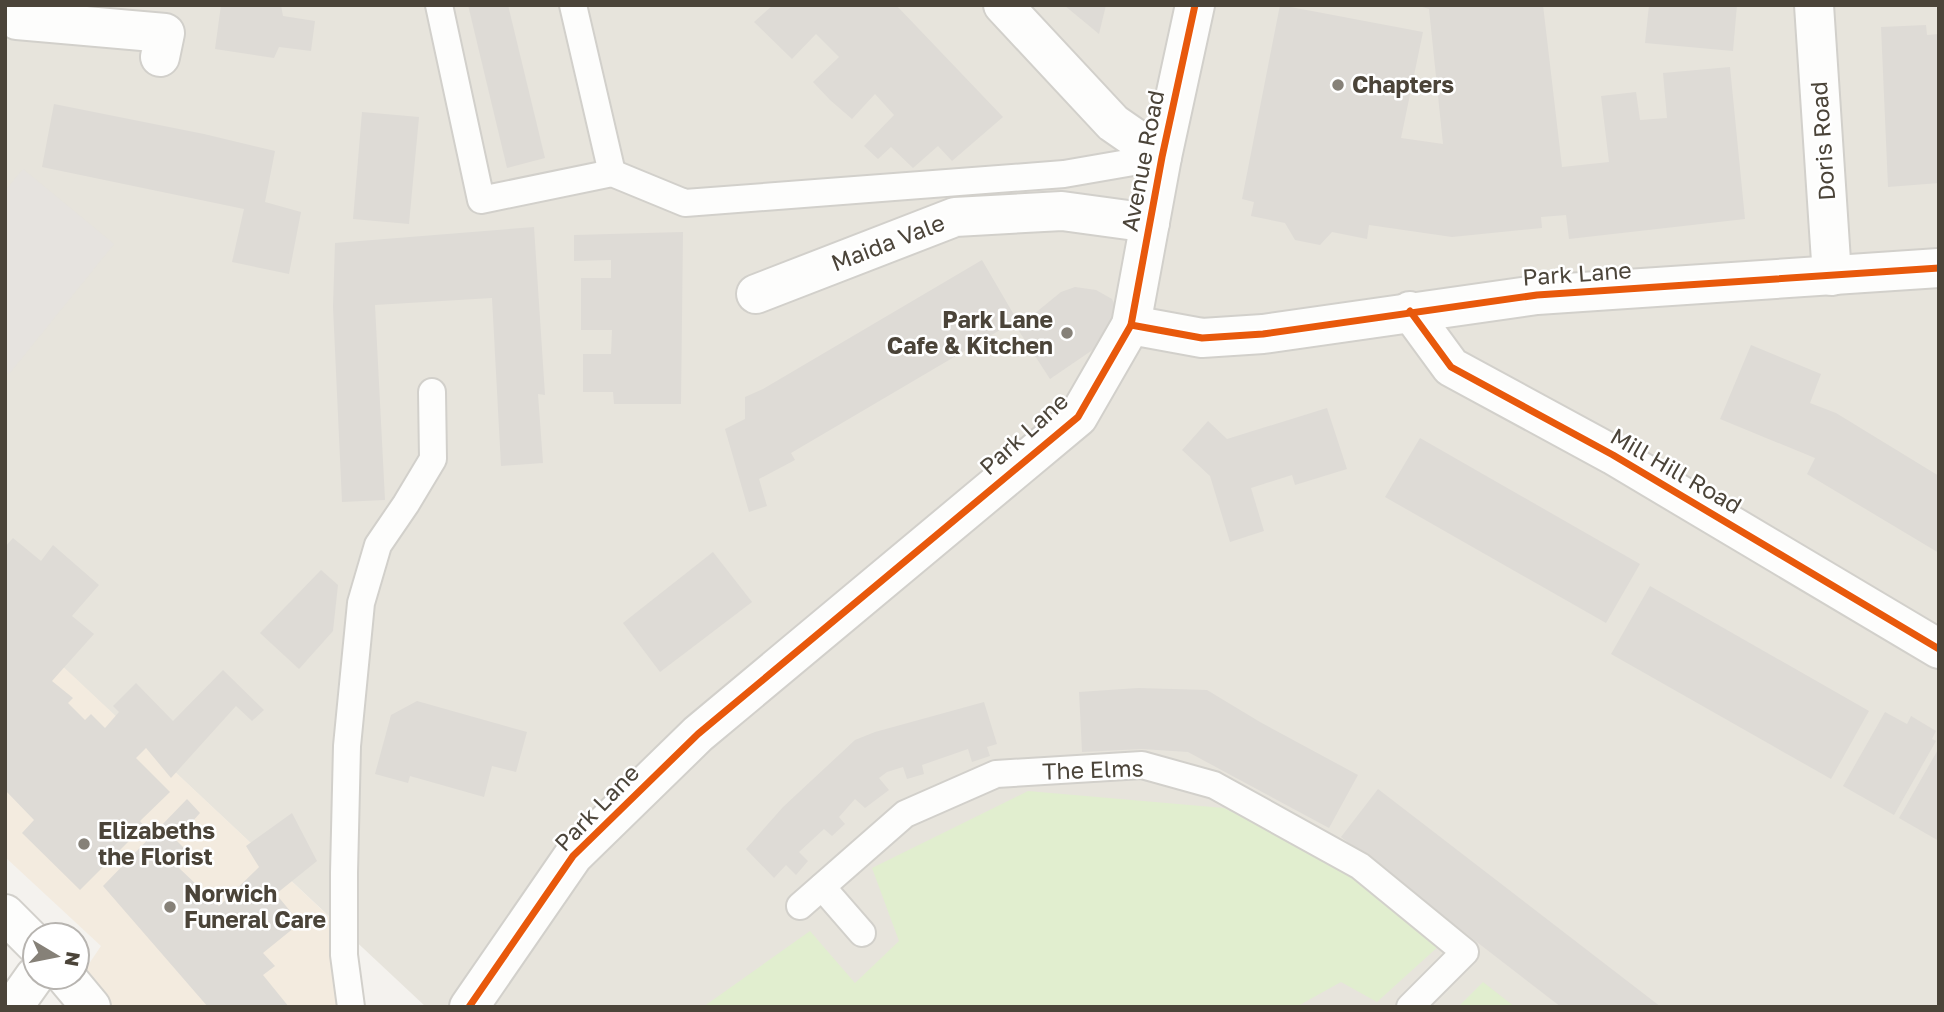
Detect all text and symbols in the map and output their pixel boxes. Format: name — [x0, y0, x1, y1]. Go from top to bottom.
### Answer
place label: Chapters — [1352, 70, 1454, 98]
marker: Chapters — [1330, 77, 1346, 93]
street label: Doris Road — [1804, 81, 1840, 202]
street label: Avenue Road — [1115, 88, 1169, 234]
street label: Maida Vale — [827, 208, 948, 277]
street label: Park Lane — [1521, 255, 1632, 291]
place label: Park Lane Cafe & Kitchen — [887, 305, 1053, 359]
marker: Park Lane Cafe & Kitchen — [1059, 325, 1075, 341]
street label: Park Lane — [973, 386, 1073, 480]
street label: Mill Hill Road — [1606, 421, 1747, 519]
street label: The Elms — [1042, 753, 1144, 785]
street label: Park Lane — [548, 758, 644, 856]
place label: Elizabeths the Florist — [98, 816, 215, 870]
marker: Elizabeths the Florist — [76, 836, 92, 852]
place label: Norwich Funeral Care — [184, 879, 326, 933]
marker: Norwich Funeral Care — [162, 899, 178, 915]
north arrow — [21, 921, 91, 991]
text: N — [61, 950, 86, 968]

